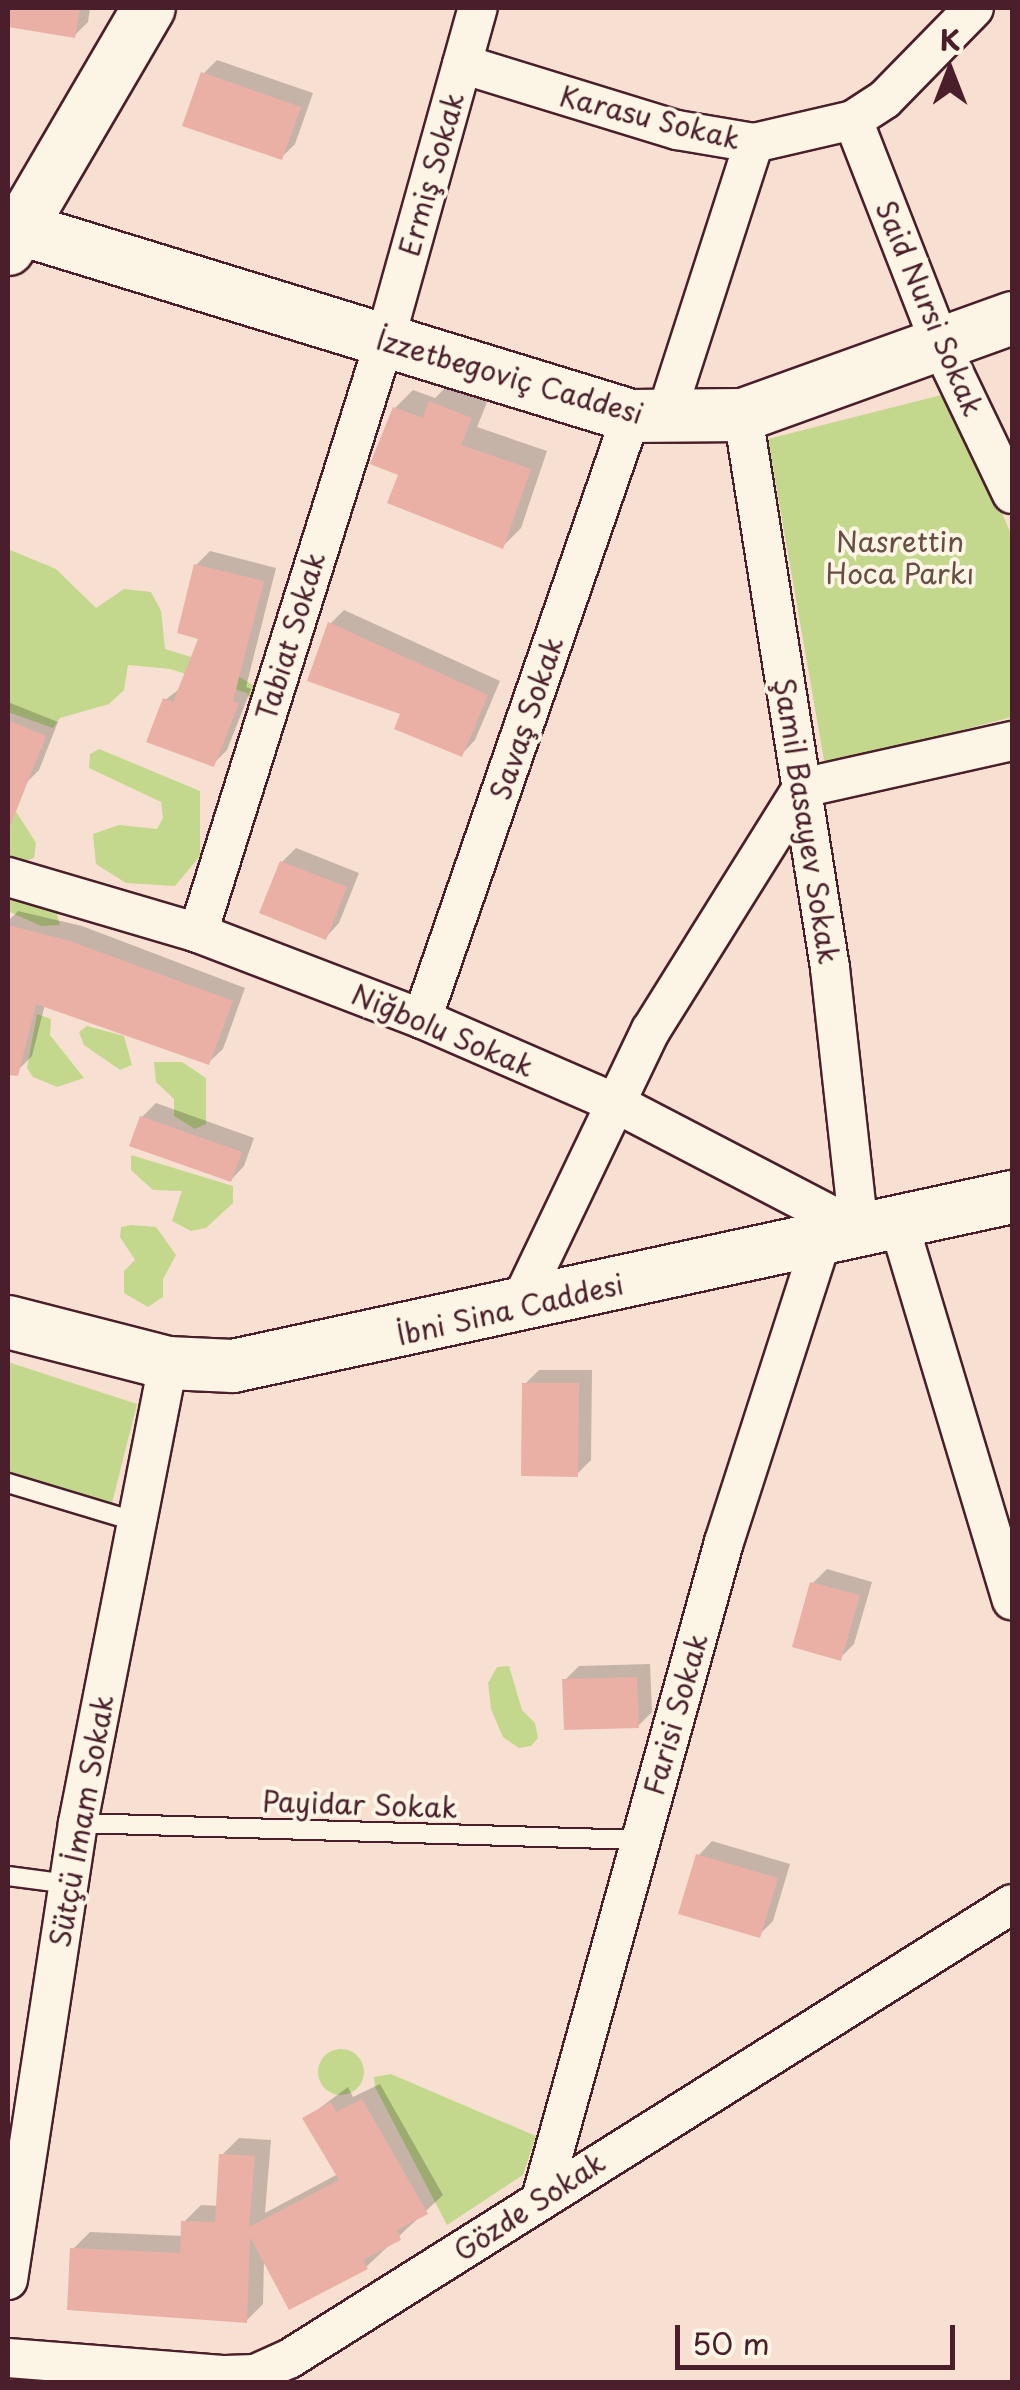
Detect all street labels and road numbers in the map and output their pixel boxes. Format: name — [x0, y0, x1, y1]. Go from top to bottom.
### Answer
street label: Karasu Sokak — [555, 78, 745, 156]
street label: Ermiş Sokak — [391, 88, 471, 260]
street label: Said Nursi Sokak — [869, 194, 991, 422]
street label: İzzetbegoviç Caddesi — [373, 322, 647, 430]
street label: Tabiat Sokak — [248, 547, 332, 725]
street label: Savaş Sokak — [482, 632, 570, 804]
street label: Şamil Basayev Sokak — [768, 675, 846, 967]
street label: Niğbolu Sokak — [347, 976, 539, 1084]
street label: İbni Sina Caddesi — [393, 1266, 627, 1352]
street label: Farisi Sokak — [636, 1629, 714, 1799]
street label: Sütçü İmam Sokak — [42, 1693, 120, 1949]
street label: Payidar Sokak — [262, 1784, 458, 1824]
street label: Gözde Sokak — [447, 2144, 611, 2268]

